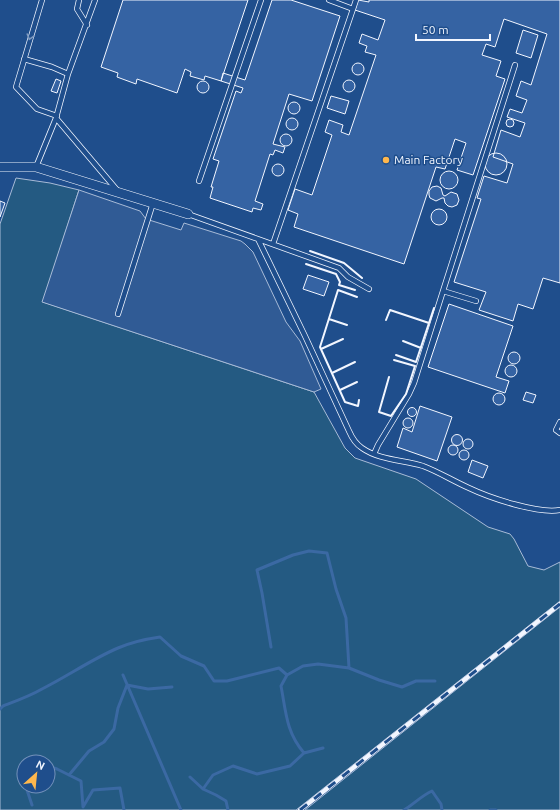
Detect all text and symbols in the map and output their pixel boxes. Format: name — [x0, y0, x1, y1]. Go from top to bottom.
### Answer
scale bar — [416, 16, 490, 42]
text: 50 m — [422, 23, 449, 36]
one-way arrow — [26, 33, 35, 40]
place label: Main Factory — [394, 153, 463, 166]
marker: Main Factory — [381, 155, 391, 165]
north arrow — [16, 754, 56, 794]
text: N — [34, 758, 47, 772]

